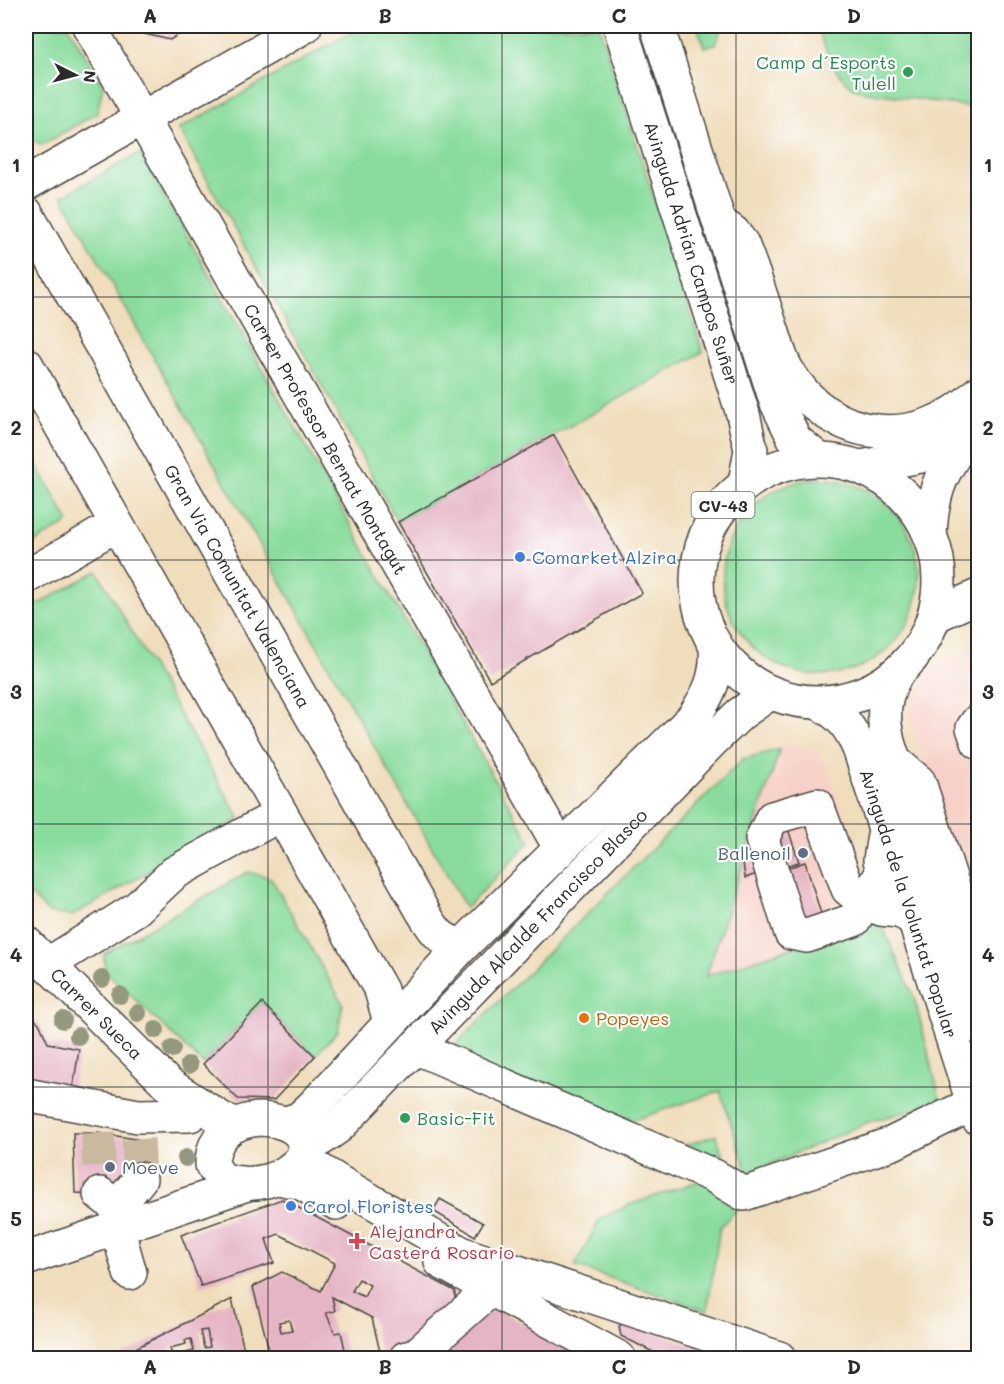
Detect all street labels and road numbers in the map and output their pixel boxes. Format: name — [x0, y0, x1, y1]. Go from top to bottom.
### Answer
street label: Avinguda Adrián Campos Suñer — [639, 118, 745, 387]
street label: Carrer Professor Bernat Montagut — [239, 299, 413, 579]
street label: Gran Via Comunitat Valenciana — [159, 460, 317, 712]
road number: CV-43 — [692, 492, 754, 518]
street label: Avinguda de la Voluntat Popular — [855, 766, 963, 1041]
street label: Avinguda Alcalde Francisco Blasco — [423, 803, 653, 1039]
street label: Carrer Sueca — [46, 962, 148, 1065]

